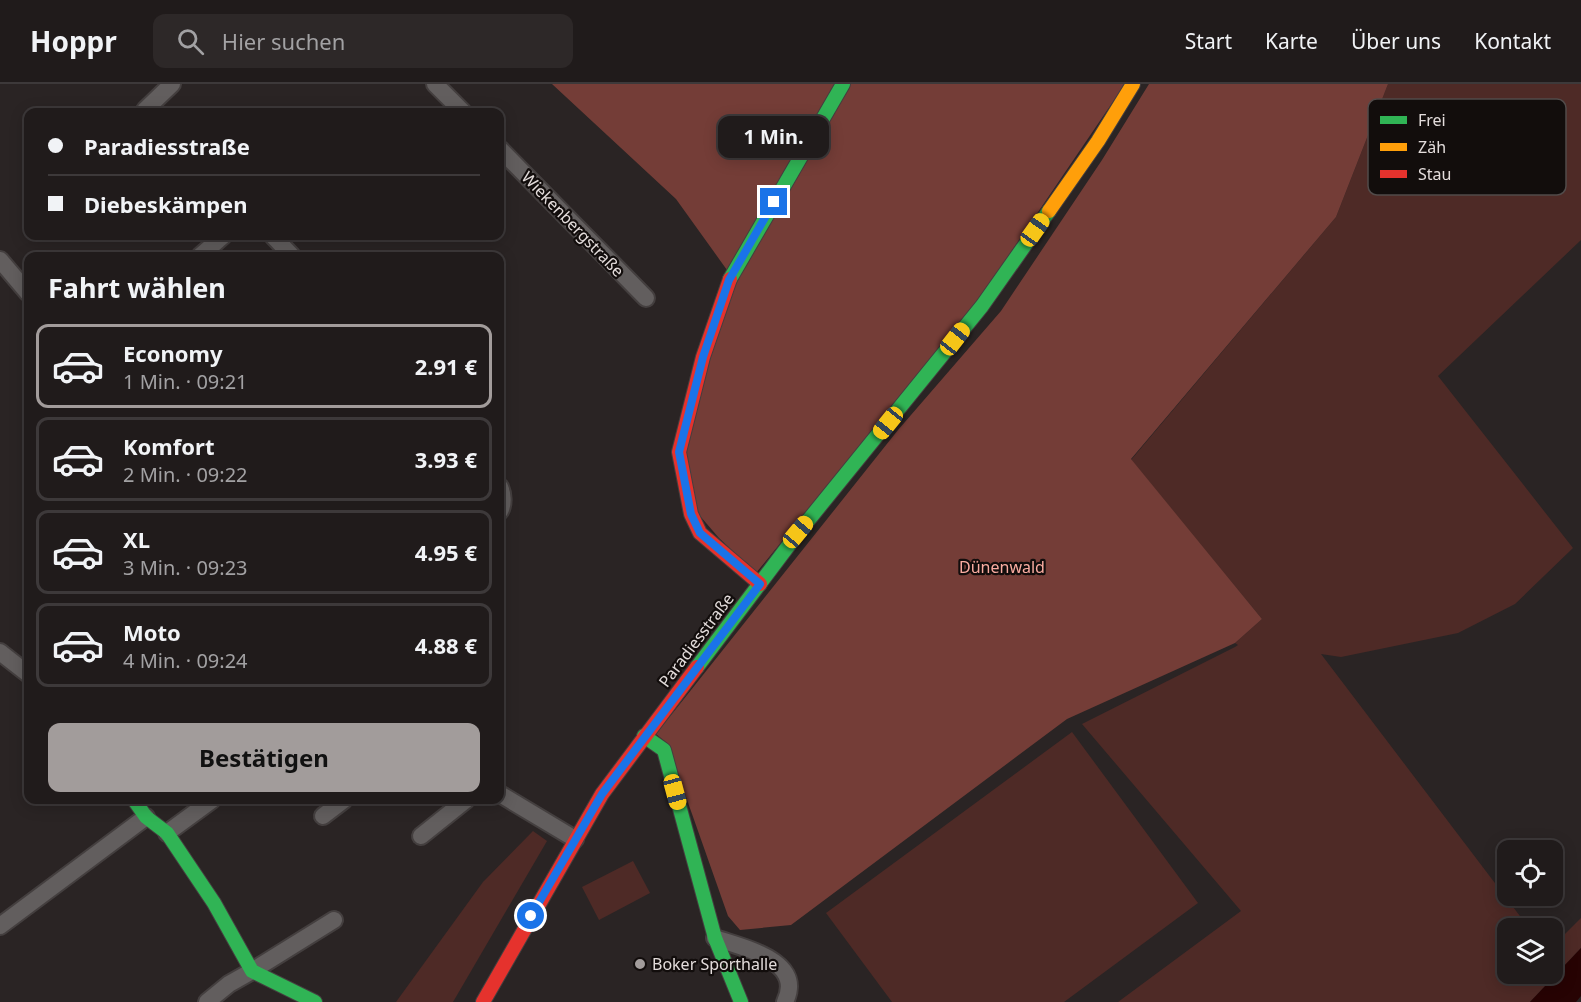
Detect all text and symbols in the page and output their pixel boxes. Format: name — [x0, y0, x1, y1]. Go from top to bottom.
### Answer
search box — [153, 14, 573, 68]
text: Hoppr — [30, 22, 117, 60]
icon: search — [174, 25, 207, 58]
text: Hier suchen — [222, 26, 345, 56]
text: Start — [1185, 27, 1232, 55]
text: Karte — [1265, 27, 1318, 55]
text: Über uns — [1351, 27, 1441, 55]
text: Kontakt — [1474, 27, 1551, 55]
legend — [1368, 99, 1566, 195]
text: Frei — [1418, 109, 1446, 131]
callout: 1 Min. — [718, 115, 830, 157]
text: 1 Min. — [743, 123, 804, 150]
text: Paradiesstraße — [84, 131, 250, 161]
text: Zäh — [1418, 136, 1446, 158]
text: Stau — [1418, 163, 1451, 185]
street label: Wiekenbergstraße — [517, 167, 629, 281]
route end — [760, 188, 787, 215]
text: Diebeskämpen — [84, 189, 248, 219]
car — [1017, 210, 1053, 250]
text: Fahrt wählen — [48, 269, 226, 306]
car — [937, 319, 973, 359]
text: Economy — [123, 338, 222, 368]
icon: car — [51, 339, 105, 393]
text: 2.91 € — [415, 351, 477, 381]
text: 1 Min. · 09:21 — [123, 368, 248, 395]
car — [870, 403, 906, 443]
text: Komfort — [123, 431, 214, 461]
icon: car — [51, 432, 105, 486]
text: 3.93 € — [415, 444, 477, 474]
text: 2 Min. · 09:22 — [123, 461, 248, 488]
car — [780, 512, 816, 552]
text: XL — [123, 524, 150, 554]
icon: car — [51, 525, 105, 579]
text: 4.95 € — [415, 537, 477, 567]
text: 3 Min. · 09:23 — [123, 554, 248, 581]
park label: Dünenwald — [959, 556, 1045, 578]
street label: Paradiesstraße — [653, 588, 739, 692]
text: Moto — [123, 617, 181, 647]
icon: car — [51, 618, 105, 672]
text: 4.88 € — [415, 630, 477, 660]
text: 4 Min. · 09:24 — [123, 647, 248, 674]
button: Bestätigen — [48, 723, 480, 792]
car — [662, 772, 688, 812]
map controls — [1497, 840, 1563, 984]
button: locate — [1497, 840, 1563, 906]
route start — [517, 902, 544, 929]
button: layers — [1497, 918, 1563, 984]
place label: Boker Sporthalle — [652, 953, 777, 975]
marker: Boker Sporthalle — [633, 957, 647, 971]

